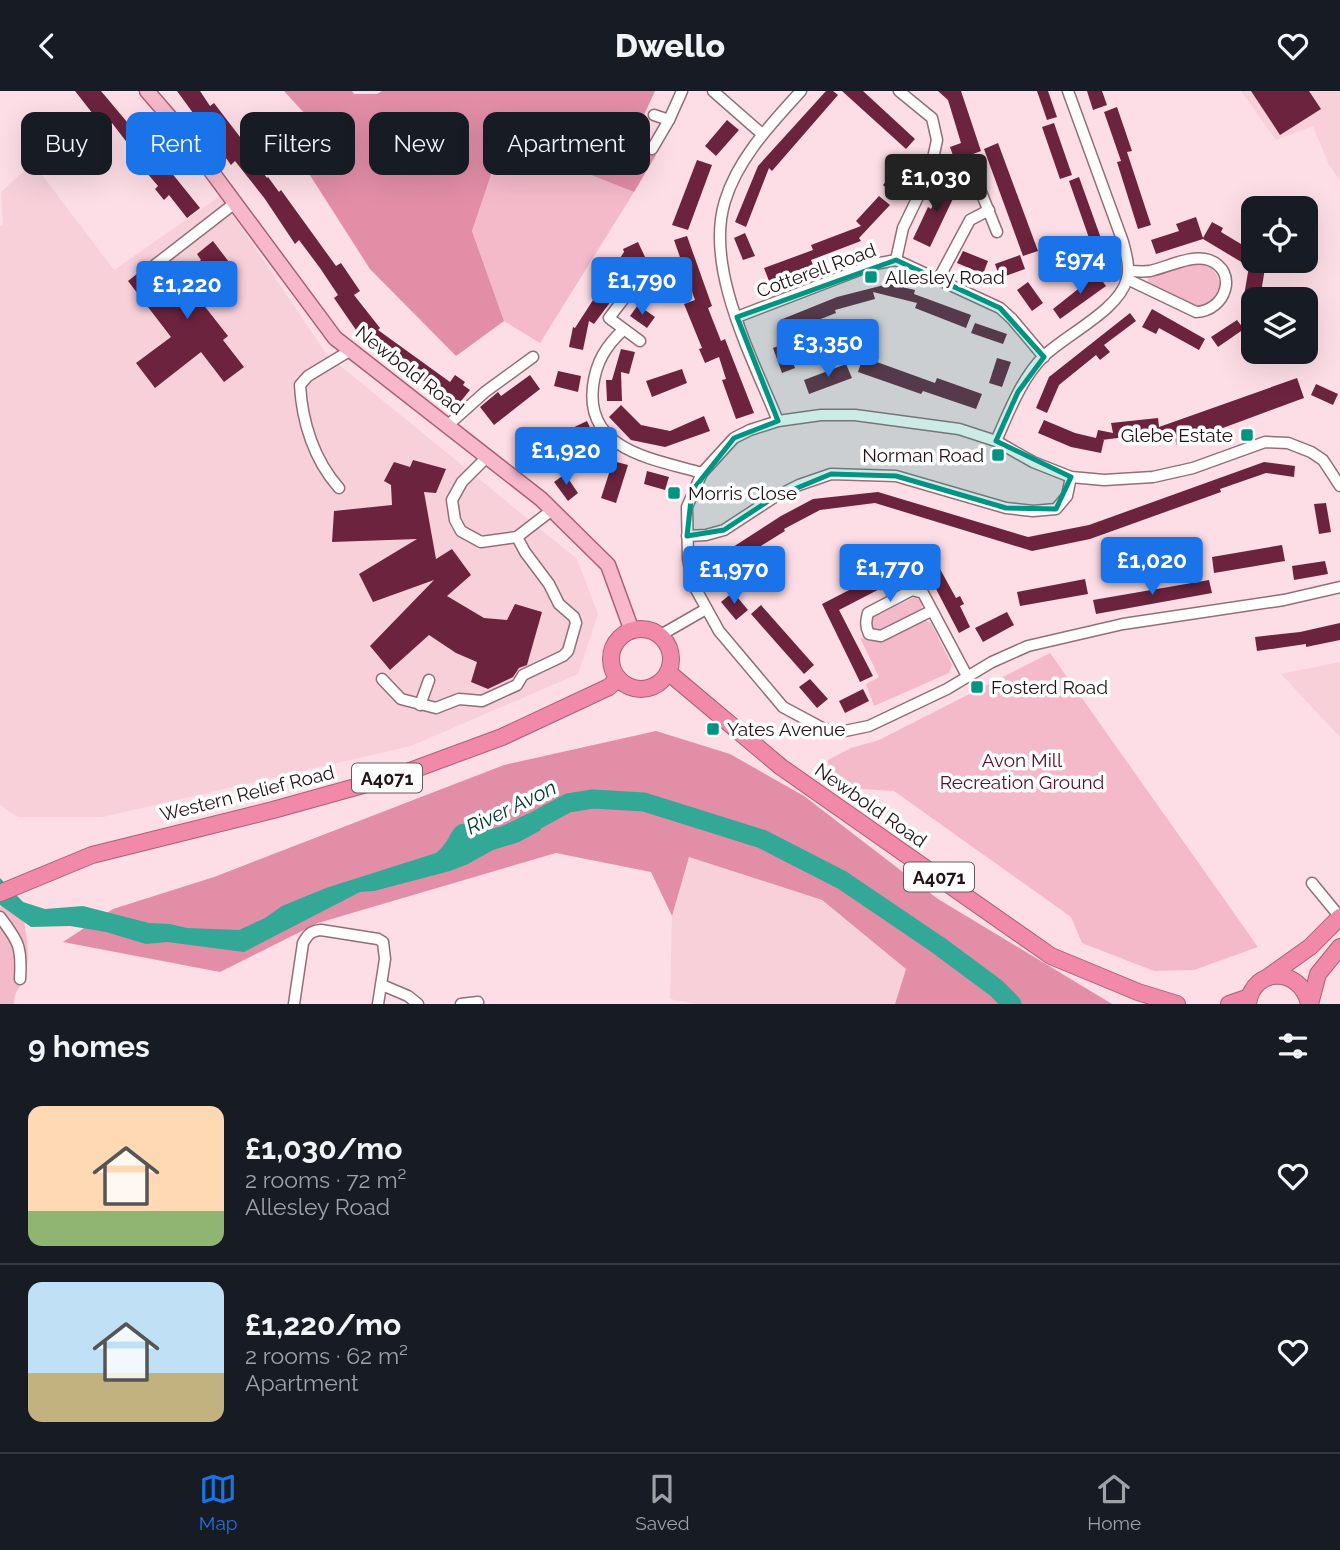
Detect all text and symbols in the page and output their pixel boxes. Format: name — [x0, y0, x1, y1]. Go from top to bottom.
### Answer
icon: back — [28, 27, 66, 65]
text: Dwello — [615, 27, 725, 64]
icon: heart — [1274, 27, 1312, 65]
chip: Buy — [21, 112, 112, 175]
chip: Rent — [126, 112, 226, 175]
chip: Filters — [240, 112, 355, 175]
chip: New — [369, 112, 469, 175]
chip: Apartment — [483, 112, 650, 175]
pin: £1,030 — [879, 155, 993, 214]
text: £1,030 — [901, 163, 971, 190]
map controls — [1241, 196, 1318, 364]
button: locate — [1241, 196, 1318, 273]
pin: £974 — [1039, 237, 1121, 296]
street label: Cotterell Road — [753, 238, 879, 302]
text: £974 — [1054, 245, 1106, 272]
pin: £1,790 — [585, 257, 699, 317]
pin: £1,220 — [130, 261, 244, 321]
text: £1,790 — [607, 266, 677, 293]
place label: Allesley Road — [885, 266, 1005, 288]
marker: Allesley Road — [863, 269, 879, 285]
text: £1,220 — [152, 270, 222, 297]
button: layers — [1241, 287, 1318, 364]
pin: £3,350 — [771, 320, 885, 379]
street label: Newbold Road — [352, 321, 468, 419]
text: £3,350 — [793, 328, 863, 355]
place label: Glebe Estate — [1121, 424, 1233, 446]
pin: £1,920 — [509, 427, 623, 487]
marker: Glebe Estate — [1239, 427, 1255, 443]
text: £1,920 — [531, 436, 601, 463]
place label: Norman Road — [862, 444, 984, 466]
marker: Norman Road — [990, 447, 1006, 463]
place label: Morris Close — [688, 482, 797, 504]
marker: Morris Close — [666, 485, 682, 501]
pin: £1,020 — [1095, 538, 1209, 597]
pin: £1,770 — [833, 545, 947, 604]
text: £1,020 — [1117, 546, 1187, 573]
pin: £1,970 — [677, 547, 791, 606]
text: £1,770 — [856, 553, 924, 580]
text: £1,970 — [699, 555, 769, 582]
place label: Fosterd Road — [991, 676, 1108, 698]
marker: Fosterd Road — [969, 679, 985, 695]
place label: Yates Avenue — [727, 718, 845, 740]
marker: Yates Avenue — [705, 721, 721, 737]
park label: Avon Mill Recreation Ground — [940, 749, 1104, 793]
street label: Newbold Road — [811, 758, 931, 852]
street label: Western Relief Road — [158, 761, 336, 825]
road number: A4071 — [352, 763, 422, 793]
water label: River Avon — [462, 774, 560, 840]
road number: A4071 — [904, 863, 974, 891]
icon: filters — [1274, 1027, 1312, 1065]
text: 9 homes — [28, 1029, 150, 1064]
text: £1,030/mo — [245, 1131, 402, 1166]
icon: home — [84, 1134, 168, 1218]
icon: heart — [1274, 1157, 1312, 1195]
text: 2 rooms · 72 m² — [245, 1166, 406, 1193]
text: Allesley Road — [245, 1193, 390, 1220]
text: £1,220/mo — [245, 1307, 401, 1342]
icon: home — [84, 1310, 168, 1394]
icon: heart — [1274, 1333, 1312, 1371]
text: 2 rooms · 62 m² — [245, 1342, 408, 1369]
text: Apartment — [245, 1369, 359, 1396]
tab: Map — [199, 1470, 238, 1534]
tab: Saved — [635, 1470, 690, 1534]
tab: Home — [1087, 1470, 1141, 1534]

